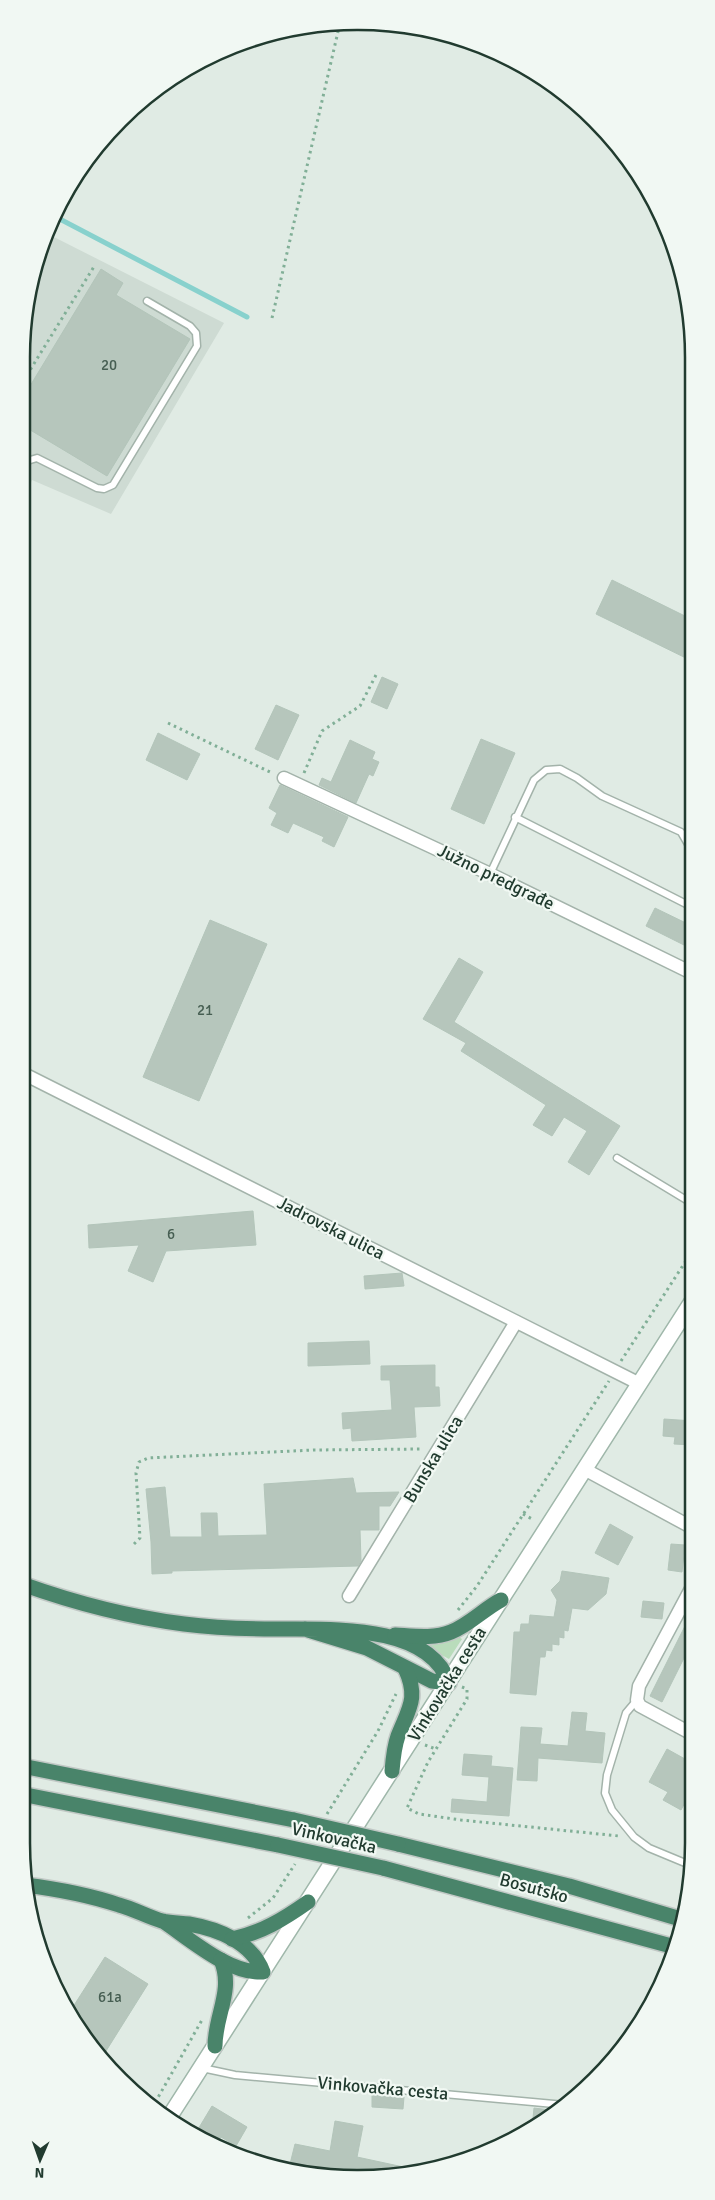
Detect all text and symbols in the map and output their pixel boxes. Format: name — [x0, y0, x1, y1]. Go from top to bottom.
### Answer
house number: 20 — [101, 356, 117, 374]
street label: Južno predgrađe — [434, 839, 558, 915]
house number: 21 — [197, 1001, 213, 1019]
street label: Jadrovska ulica — [274, 1192, 388, 1264]
house number: 6 — [167, 1225, 175, 1243]
street label: Bunska ulica — [398, 1411, 468, 1507]
street label: Vinkovačka cesta — [403, 1622, 491, 1746]
street label: Vinkovačka — [289, 1818, 379, 1858]
street label: Bosutsko — [497, 1868, 571, 1908]
house number: 61a — [98, 1988, 122, 2006]
street label: Vinkovačka cesta — [317, 2071, 449, 2105]
north arrow — [15, 2135, 65, 2185]
text: N — [34, 2164, 45, 2181]

